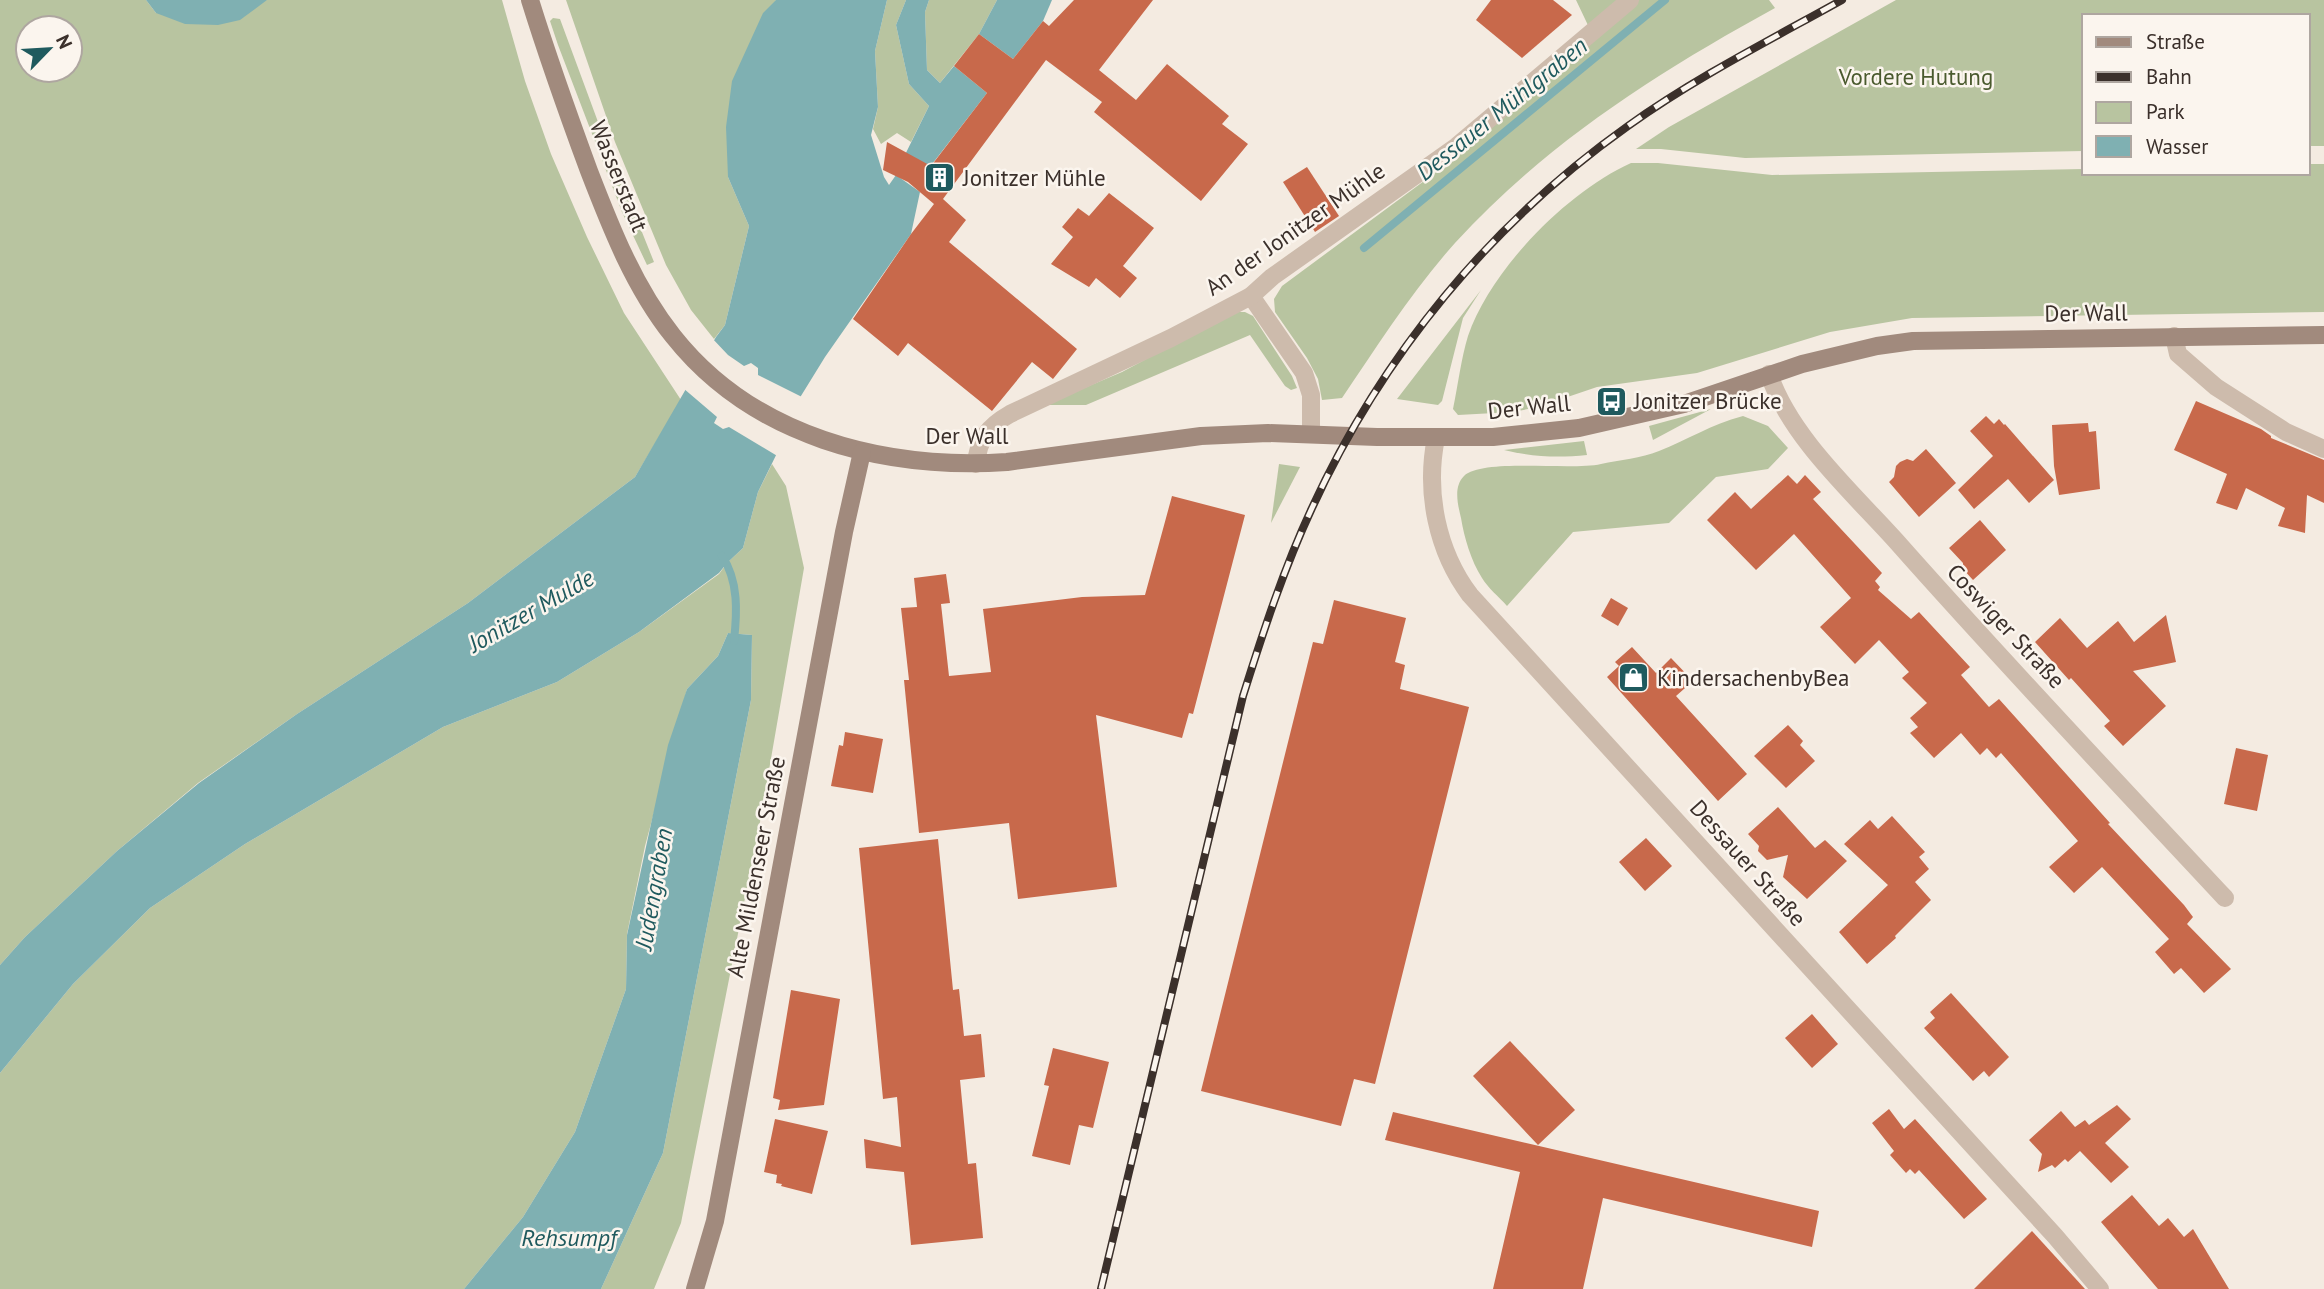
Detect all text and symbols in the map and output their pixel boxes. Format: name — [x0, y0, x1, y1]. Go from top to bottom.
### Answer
north arrow — [14, 14, 84, 84]
legend — [2082, 14, 2310, 175]
text: Straße — [2146, 28, 2205, 55]
water label: Dessauer Mühlgraben — [1410, 30, 1594, 187]
text: N — [51, 31, 78, 53]
park label: Vordere Hutung — [1838, 62, 1993, 91]
text: Bahn — [2146, 63, 2192, 90]
text: Park — [2146, 98, 2185, 125]
street label: Wasserstadt — [584, 116, 655, 236]
text: Wasser — [2146, 133, 2208, 160]
street label: An der Jonitzer Mühle — [1199, 156, 1390, 302]
building icon: Jonitzer Mühle — [923, 161, 957, 195]
place label: Jonitzer Mühle — [962, 163, 1106, 192]
street label: Der Wall — [2044, 297, 2128, 328]
bus stop icon: Jonitzer Brücke — [1594, 384, 1628, 418]
place label: Jonitzer Brücke — [1633, 386, 1782, 415]
street label: Der Wall — [1486, 388, 1572, 425]
street label: Der Wall — [925, 421, 1009, 450]
street label: Coswiger Straße — [1941, 557, 2072, 694]
water label: Jonitzer Mulde — [461, 562, 599, 660]
shop icon: KindersachenbyBea — [1617, 661, 1651, 695]
place label: KindersachenbyBea — [1657, 663, 1849, 692]
street label: Alte Mildenseer Straße — [720, 754, 791, 980]
street label: Dessauer Straße — [1684, 793, 1813, 932]
water label: Judengraben — [627, 826, 679, 954]
water label: Rehsumpf — [521, 1222, 621, 1253]

